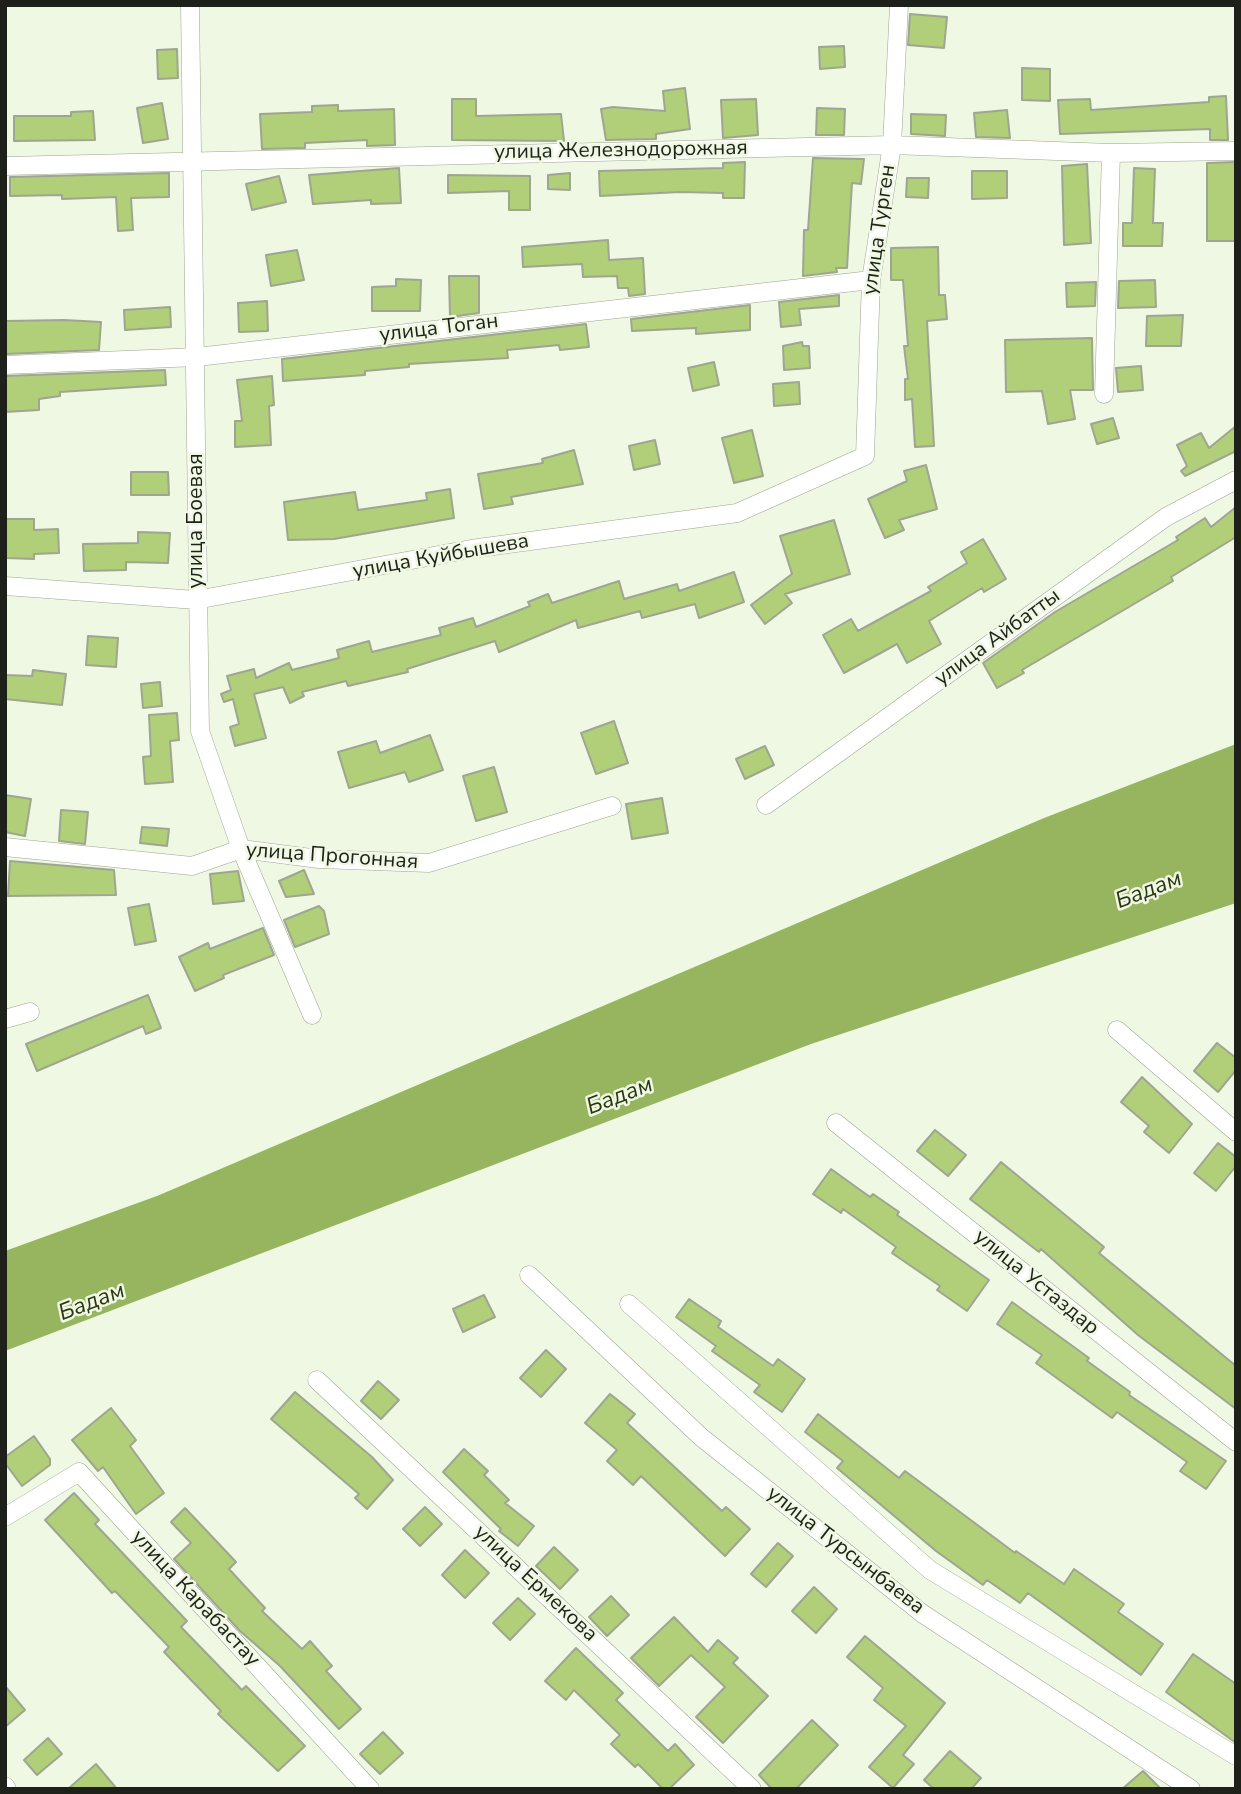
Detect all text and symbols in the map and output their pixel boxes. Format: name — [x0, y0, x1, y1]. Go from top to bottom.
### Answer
street label: улица Железнодорожная — [494, 136, 748, 166]
street label: улица Турген — [858, 163, 902, 297]
street label: улица Тоган — [378, 309, 500, 349]
street label: улица Боевая — [184, 453, 210, 589]
street label: улица Куйбышева — [351, 529, 531, 585]
street label: улица Айбатты — [930, 584, 1066, 692]
street label: улица Прогонная — [245, 838, 419, 876]
water label: Бадам — [1112, 866, 1186, 916]
water label: Бадам — [583, 1072, 657, 1122]
street label: улица Устаздар — [968, 1225, 1104, 1341]
water label: Бадам — [55, 1278, 129, 1328]
street label: улица Турсынбаева — [761, 1481, 929, 1621]
street label: улица Ермекова — [468, 1520, 602, 1648]
street label: улица Карабастау — [125, 1526, 265, 1672]

